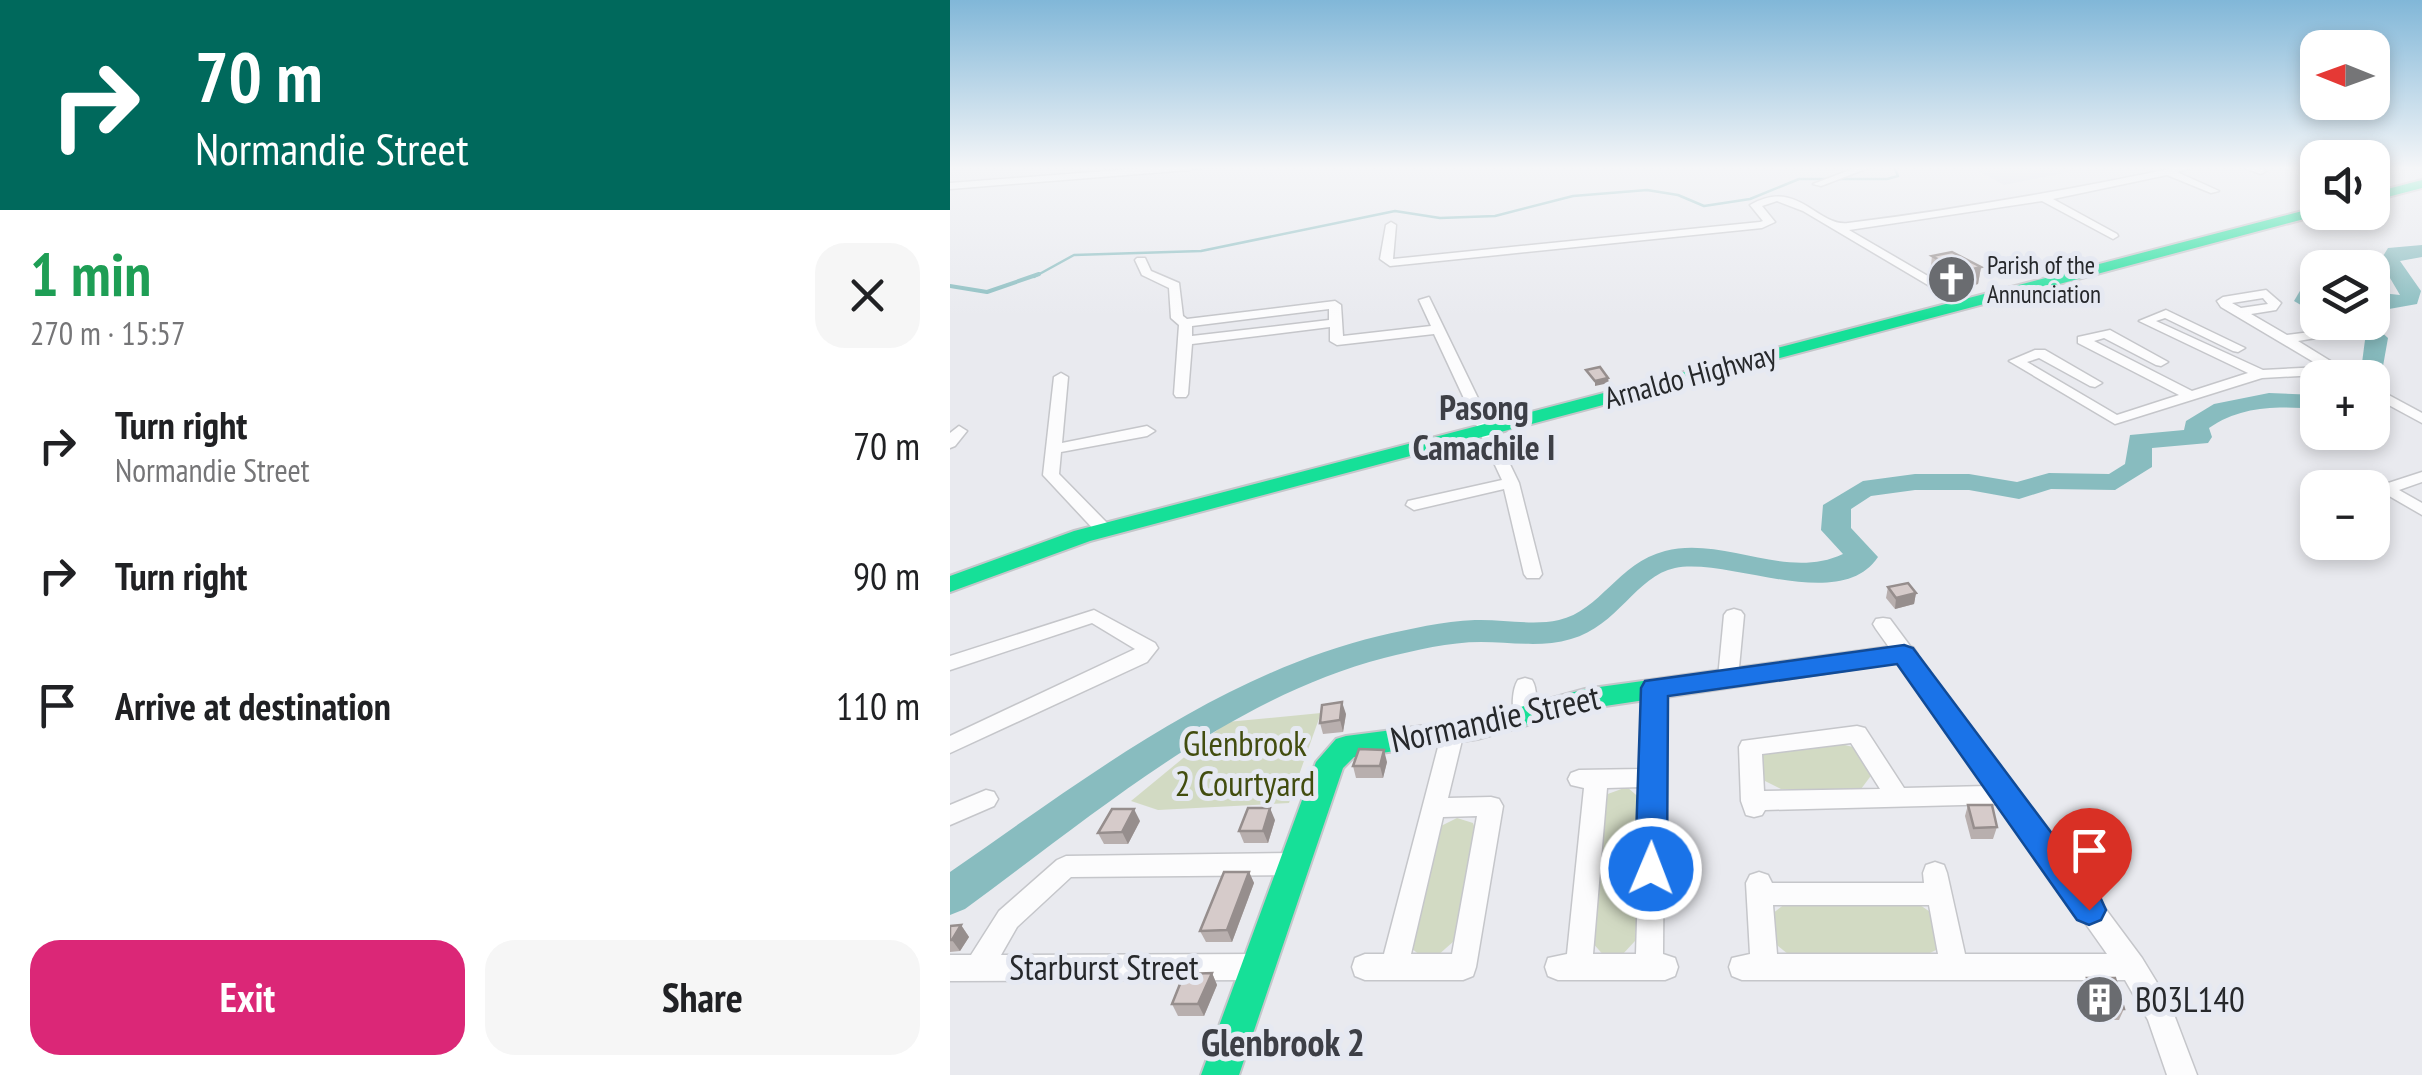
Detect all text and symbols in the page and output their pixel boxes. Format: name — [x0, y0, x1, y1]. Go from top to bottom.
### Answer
north arrow — [2300, 30, 2390, 120]
map controls — [2300, 30, 2390, 560]
text: 70 m — [195, 31, 323, 121]
icon: right — [30, 40, 160, 170]
text: Normandie Street — [195, 119, 469, 177]
button: sound — [2300, 140, 2390, 230]
text: 1 min — [30, 235, 151, 313]
button: close — [815, 243, 920, 348]
place label: Parish of the Annunciation — [1987, 249, 2101, 310]
button: layers — [2300, 250, 2390, 340]
church icon: Parish of the Annunciation — [1926, 253, 1978, 305]
text: 270 m · 15:57 — [30, 312, 185, 354]
street label: Arnaldo Highway — [1600, 333, 1781, 417]
button: + — [2300, 360, 2390, 450]
district label: Pasong Camachile I — [1413, 384, 1555, 470]
text: Turn right — [115, 400, 247, 449]
icon: right — [30, 418, 85, 473]
text: 70 m — [853, 421, 920, 470]
text: Normandie Street — [115, 449, 310, 491]
button: − — [2300, 470, 2390, 560]
icon: right — [30, 548, 85, 603]
text: Turn right — [115, 551, 247, 600]
text: 90 m — [853, 551, 920, 600]
street label: Normandie Street — [1386, 673, 1604, 763]
icon: arrive — [30, 678, 85, 733]
text: Arrive at destination — [115, 681, 391, 730]
text: 110 m — [836, 681, 920, 730]
park label: Glenbrook 2 Courtyard — [1175, 720, 1315, 806]
pin — [2047, 808, 2132, 911]
position arrow — [1599, 817, 1703, 921]
icon: arrive — [2062, 823, 2117, 878]
button: Exit — [30, 940, 465, 1055]
button: Share — [485, 940, 920, 1055]
street label: Starburst Street — [1009, 944, 1199, 990]
building icon: B03L140 — [2074, 973, 2126, 1025]
place label: B03L140 — [2135, 976, 2245, 1022]
district label: Glenbrook 2 — [1201, 1017, 1365, 1066]

